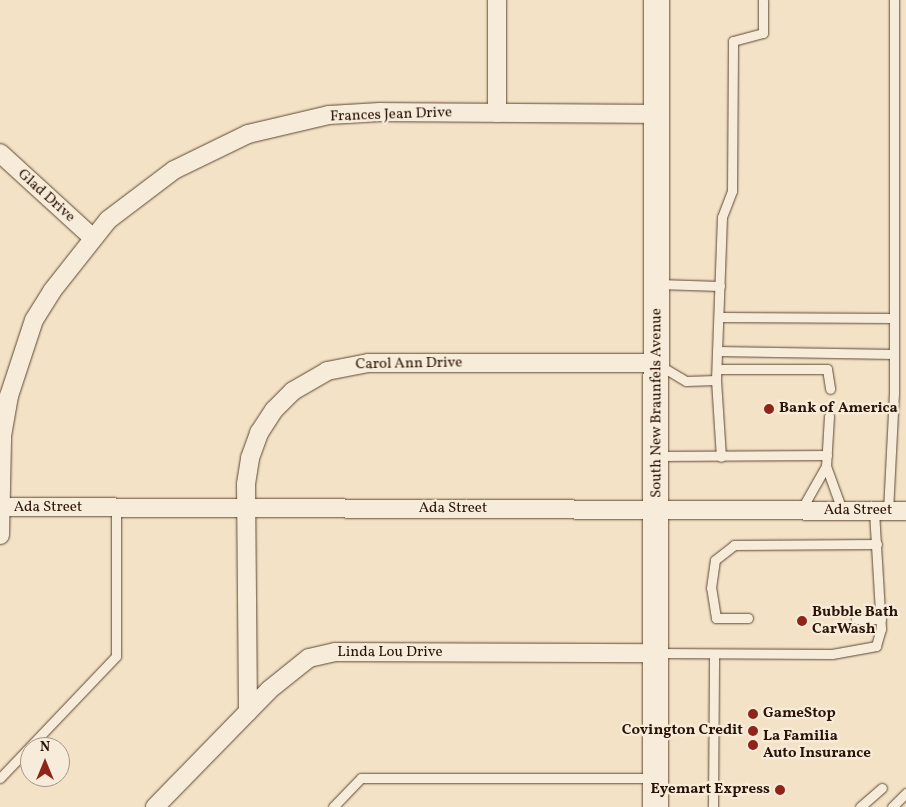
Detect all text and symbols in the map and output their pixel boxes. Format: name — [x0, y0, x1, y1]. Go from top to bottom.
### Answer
street label: Frances Jean Drive — [330, 104, 452, 126]
street label: Glad Drive — [14, 166, 78, 226]
street label: South New Braunfels Avenue — [648, 308, 666, 498]
street label: Carol Ann Drive — [355, 354, 463, 374]
place label: Bank of America — [779, 400, 897, 418]
marker: Bank of America — [763, 403, 775, 415]
street label: Ada Street — [14, 499, 82, 517]
street label: Ada Street — [419, 500, 487, 518]
street label: Ada Street — [824, 502, 892, 520]
place label: Bubble Bath CarWash — [812, 603, 898, 638]
marker: Bubble Bath CarWash — [796, 615, 808, 627]
street label: Linda Lou Drive — [337, 644, 443, 662]
place label: GameStop — [763, 705, 836, 723]
marker: GameStop — [747, 708, 759, 720]
place label: Covington Credit — [622, 722, 743, 740]
marker: Covington Credit — [747, 725, 759, 737]
place label: La Familia Auto Insurance — [763, 727, 871, 762]
north arrow — [20, 737, 70, 787]
text: N — [40, 738, 50, 757]
marker: La Familia Auto Insurance — [747, 739, 759, 751]
place label: Eyemart Express — [650, 781, 770, 799]
marker: Eyemart Express — [774, 784, 786, 796]

